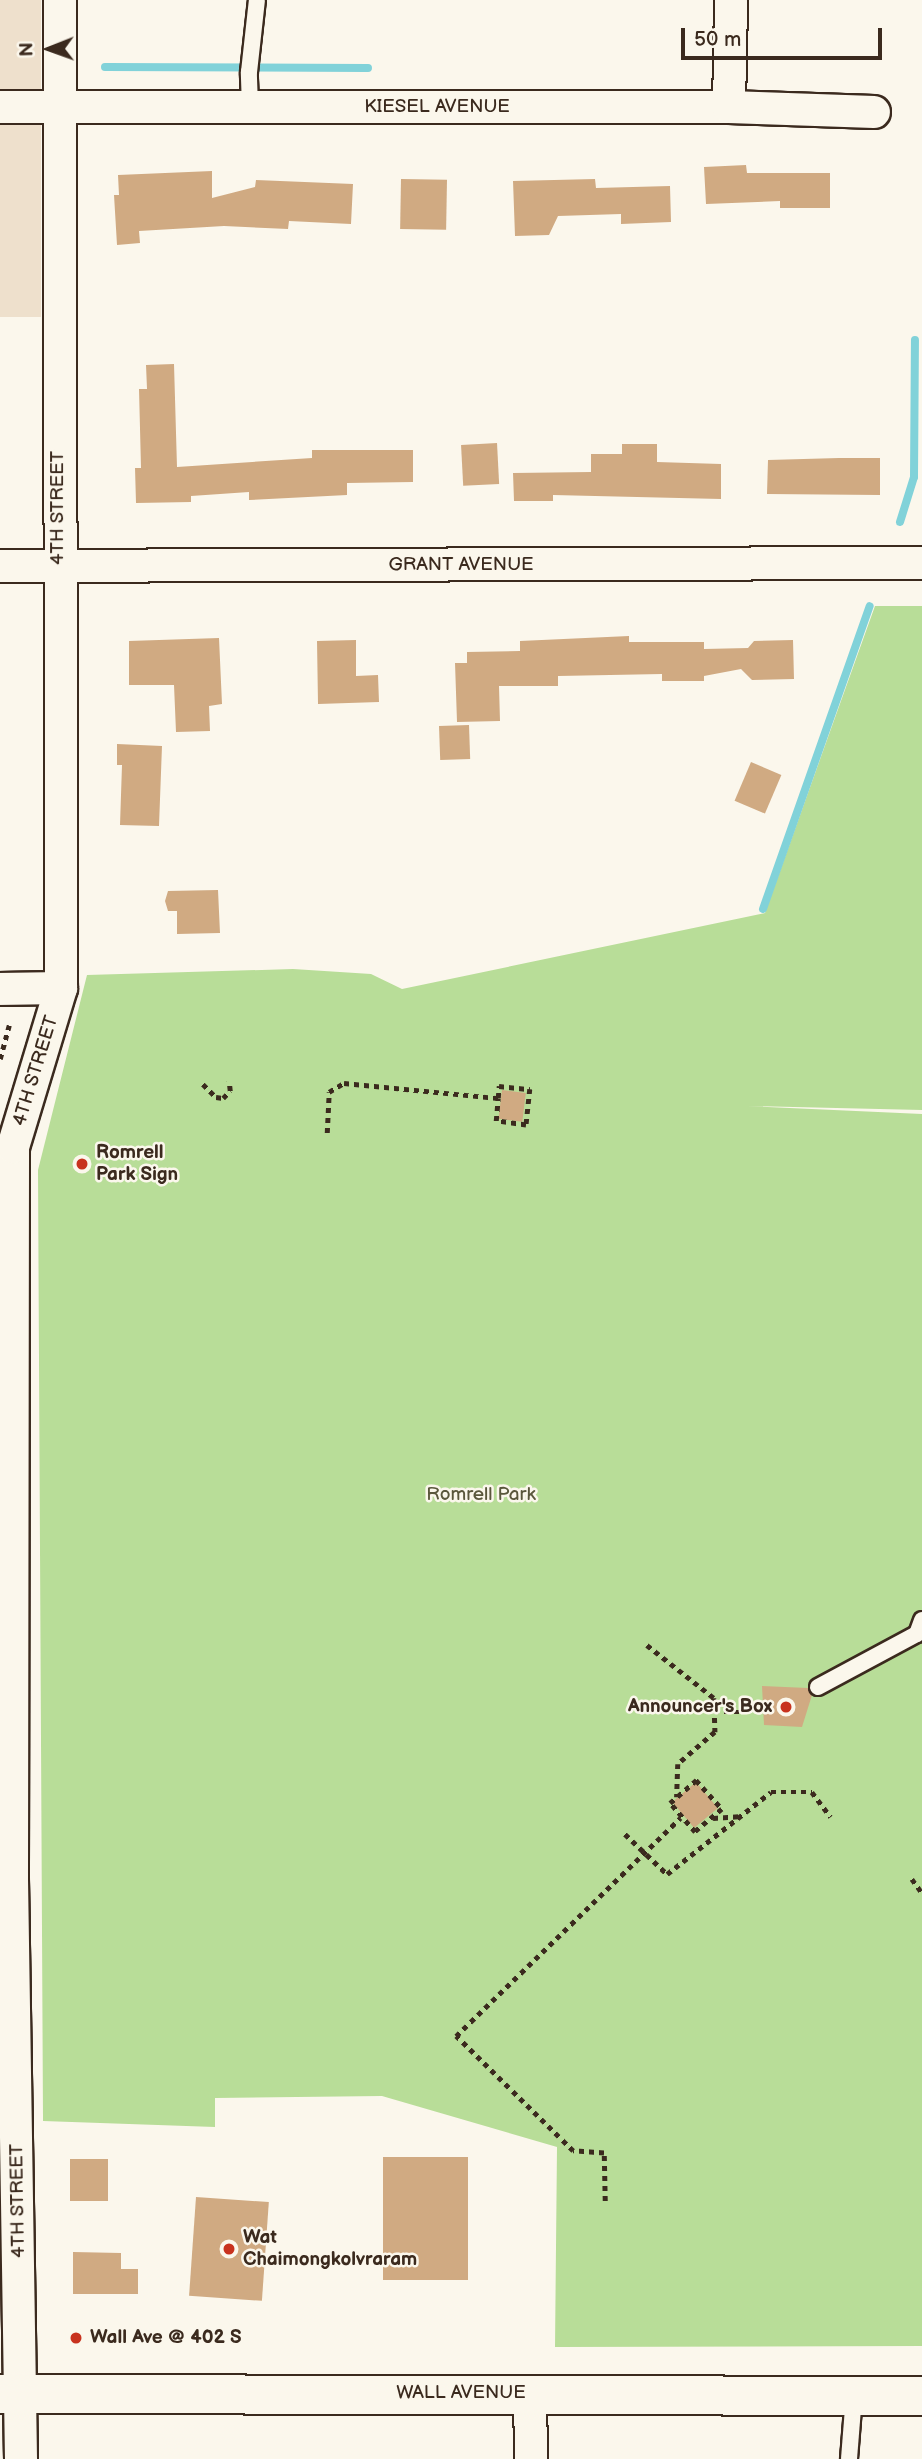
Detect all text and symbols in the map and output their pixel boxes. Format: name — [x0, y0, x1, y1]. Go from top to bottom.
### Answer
north arrow — [14, 14, 84, 84]
scale bar — [684, 14, 885, 58]
text: 50 m — [694, 27, 741, 52]
text: N — [16, 42, 39, 57]
street label: KIESEL AVENUE — [364, 96, 510, 118]
street label: 4TH STREET — [47, 451, 69, 565]
street label: GRANT AVENUE — [388, 554, 534, 576]
street label: 4TH STREET — [8, 1013, 64, 1129]
place label: Romrell Park Sign — [96, 1142, 178, 1186]
marker: Romrell Park Sign — [74, 1156, 90, 1172]
park label: Romrell Park — [426, 1484, 536, 1506]
place label: Announcer's Box — [628, 1696, 772, 1718]
marker: Announcer's Box — [778, 1699, 794, 1715]
street label: 4TH STREET — [6, 2144, 30, 2258]
place label: Wat Chaimongkolvraram — [243, 2227, 417, 2271]
marker: Wat Chaimongkolvraram — [221, 2241, 237, 2257]
place label: Wall Ave @ 402 S — [90, 2327, 242, 2349]
marker: Wall Ave @ 402 S — [68, 2330, 84, 2346]
street label: WALL AVENUE — [396, 2382, 526, 2404]

